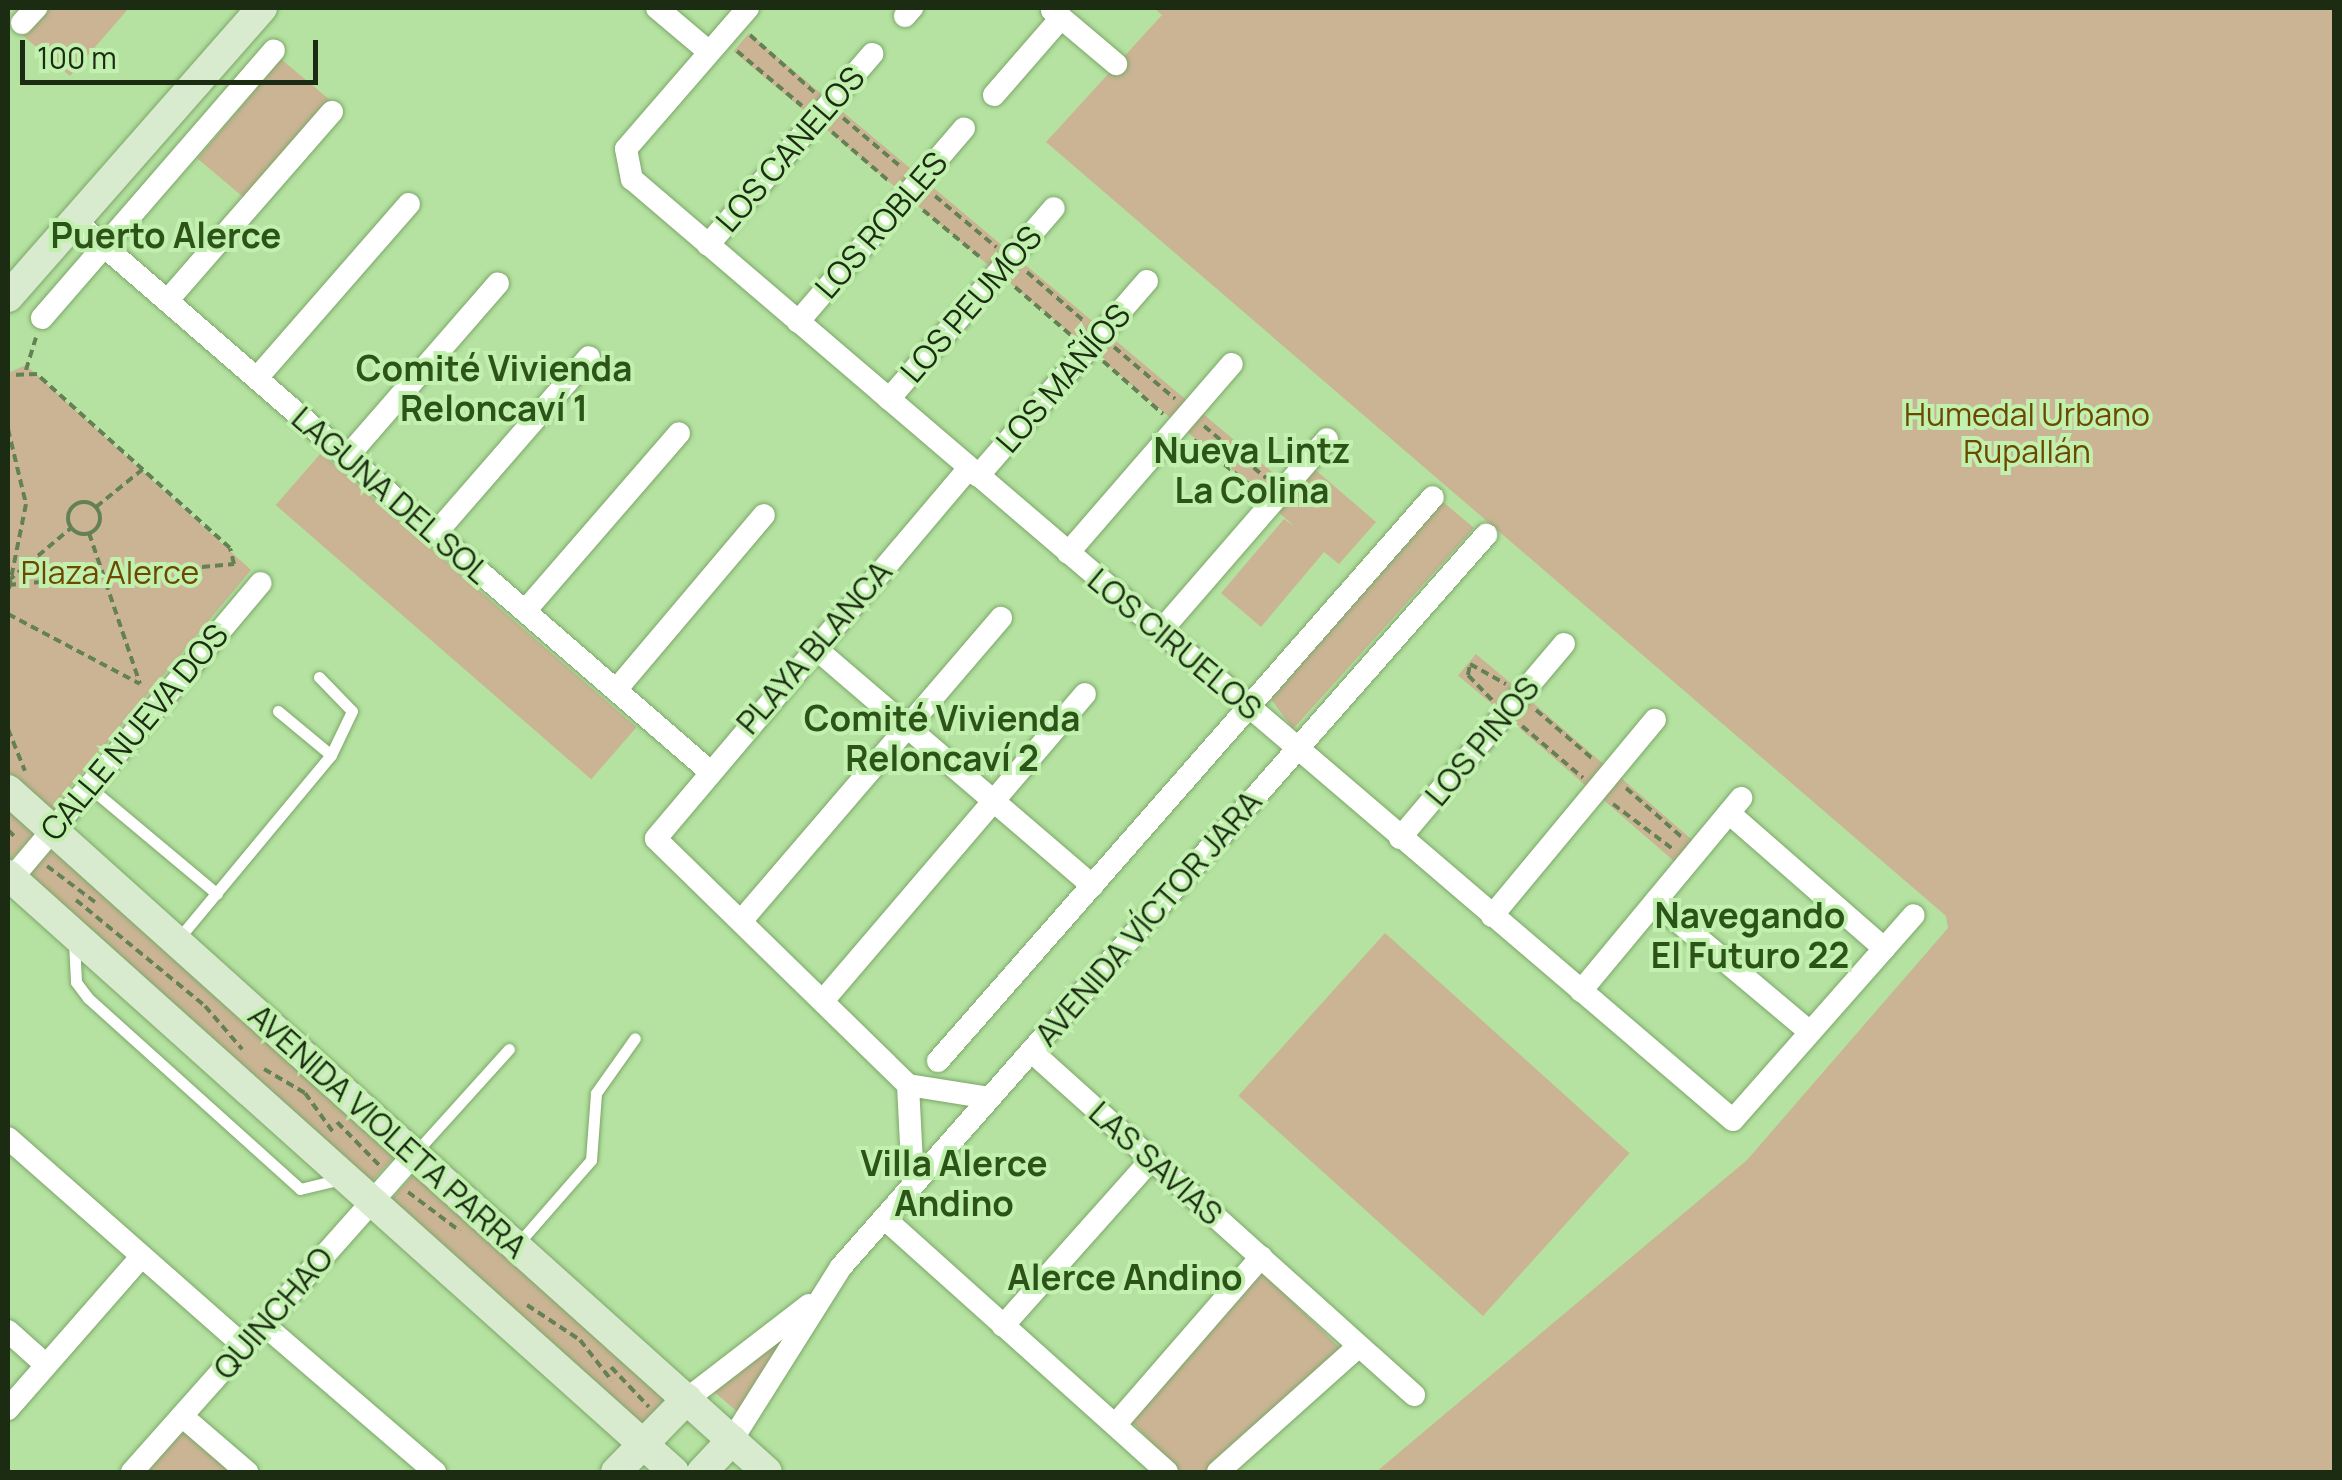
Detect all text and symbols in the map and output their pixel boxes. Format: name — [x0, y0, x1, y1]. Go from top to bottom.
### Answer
scale bar — [25, 20, 322, 82]
text: 100 m — [37, 37, 117, 78]
street label: LOS CANELOS — [708, 59, 872, 239]
street label: LOS ROBLES — [807, 144, 955, 306]
district label: Puerto Alerce — [51, 214, 281, 256]
street label: LOS PEUMOS — [893, 218, 1049, 390]
street label: LOS MAÑÍOS — [988, 296, 1138, 460]
district label: Comité Vivienda Reloncaví 1 — [356, 347, 632, 429]
park label: Humedal Urbano Rupallán — [1904, 396, 2150, 471]
street label: LAGUNA DEL SOL — [284, 398, 498, 592]
district label: Nueva Lintz La Colina — [1153, 429, 1351, 511]
park label: Plaza Alerce — [21, 553, 199, 591]
street label: PLAYA BLANCA — [728, 553, 900, 741]
street label: LOS CIRUELOS — [1080, 560, 1270, 728]
street label: CALLE NUEVA DOS — [32, 616, 236, 848]
street label: LOS PINOS — [1417, 669, 1547, 813]
district label: Comité Vivienda Reloncaví 2 — [804, 697, 1080, 779]
street label: AVENIDA VÍCTOR JARA — [1027, 782, 1269, 1054]
district label: Navegando El Futuro 22 — [1651, 894, 1849, 976]
street label: AVENIDA VIOLETA PARRA — [241, 996, 535, 1266]
street label: LAS SAVIAS — [1081, 1093, 1231, 1233]
district label: Villa Alerce Andino — [861, 1142, 1047, 1224]
street label: QUINCHAO — [205, 1239, 341, 1387]
district label: Alerce Andino — [1007, 1256, 1243, 1298]

